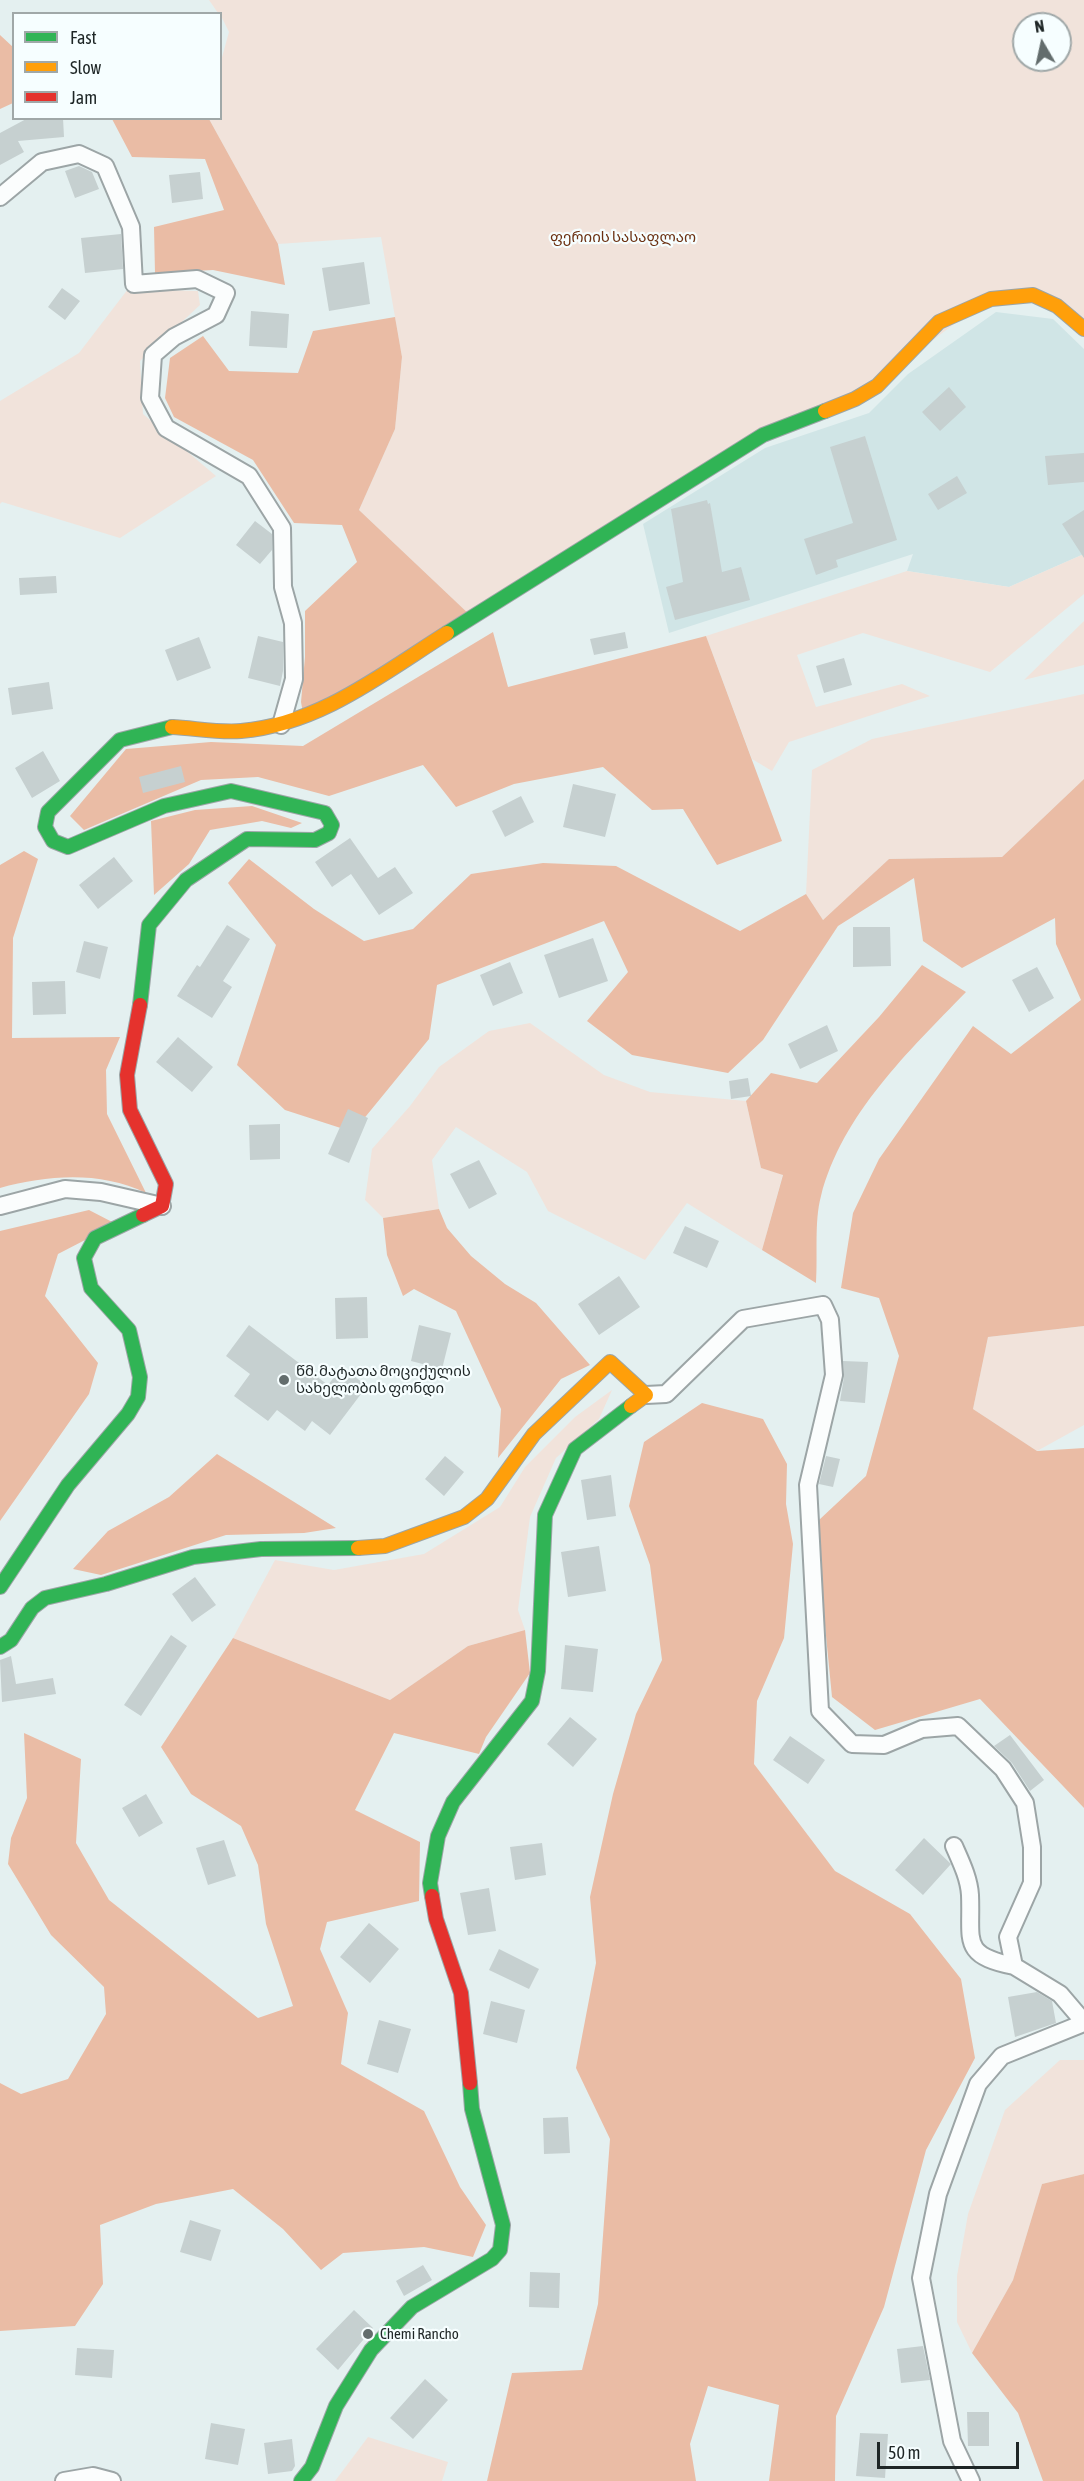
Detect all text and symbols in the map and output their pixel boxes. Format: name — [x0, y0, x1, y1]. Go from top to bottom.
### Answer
legend — [12, 12, 222, 120]
north arrow — [1012, 12, 1072, 72]
text: N — [1033, 17, 1046, 36]
text: Fast — [70, 27, 97, 48]
text: Slow — [70, 57, 101, 78]
text: Jam — [70, 87, 97, 108]
park label: ფერიის სასაფლაო — [550, 228, 696, 246]
place label: წმ. მატათა მოციქულის სახელობის ფონდი — [296, 1362, 471, 1397]
marker: წმ. მატათა მოციქულის სახელობის ფონდი — [277, 1373, 291, 1387]
place label: Chemi Rancho — [380, 2325, 459, 2343]
marker: Chemi Rancho — [361, 2327, 375, 2341]
scale bar — [880, 2430, 1022, 2468]
text: 50 m — [888, 2442, 920, 2463]

